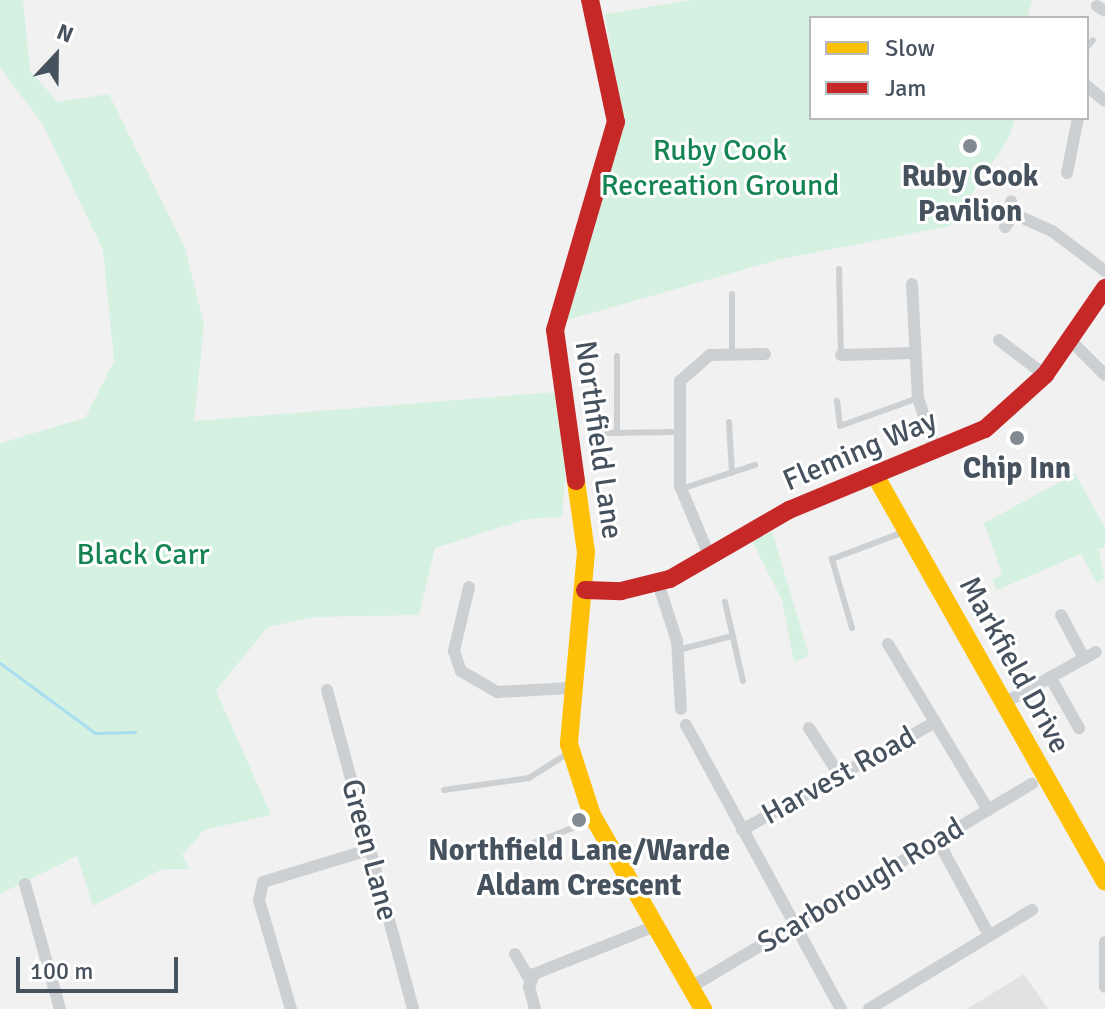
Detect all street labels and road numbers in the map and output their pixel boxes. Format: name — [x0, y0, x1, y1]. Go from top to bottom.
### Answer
street label: Northfield Lane — [566, 338, 630, 542]
street label: Fleming Way — [778, 403, 942, 499]
street label: Markfield Drive — [951, 570, 1077, 760]
street label: Harvest Road — [756, 719, 922, 833]
street label: Green Lane — [333, 775, 405, 925]
street label: Scarborough Road — [751, 810, 971, 962]

